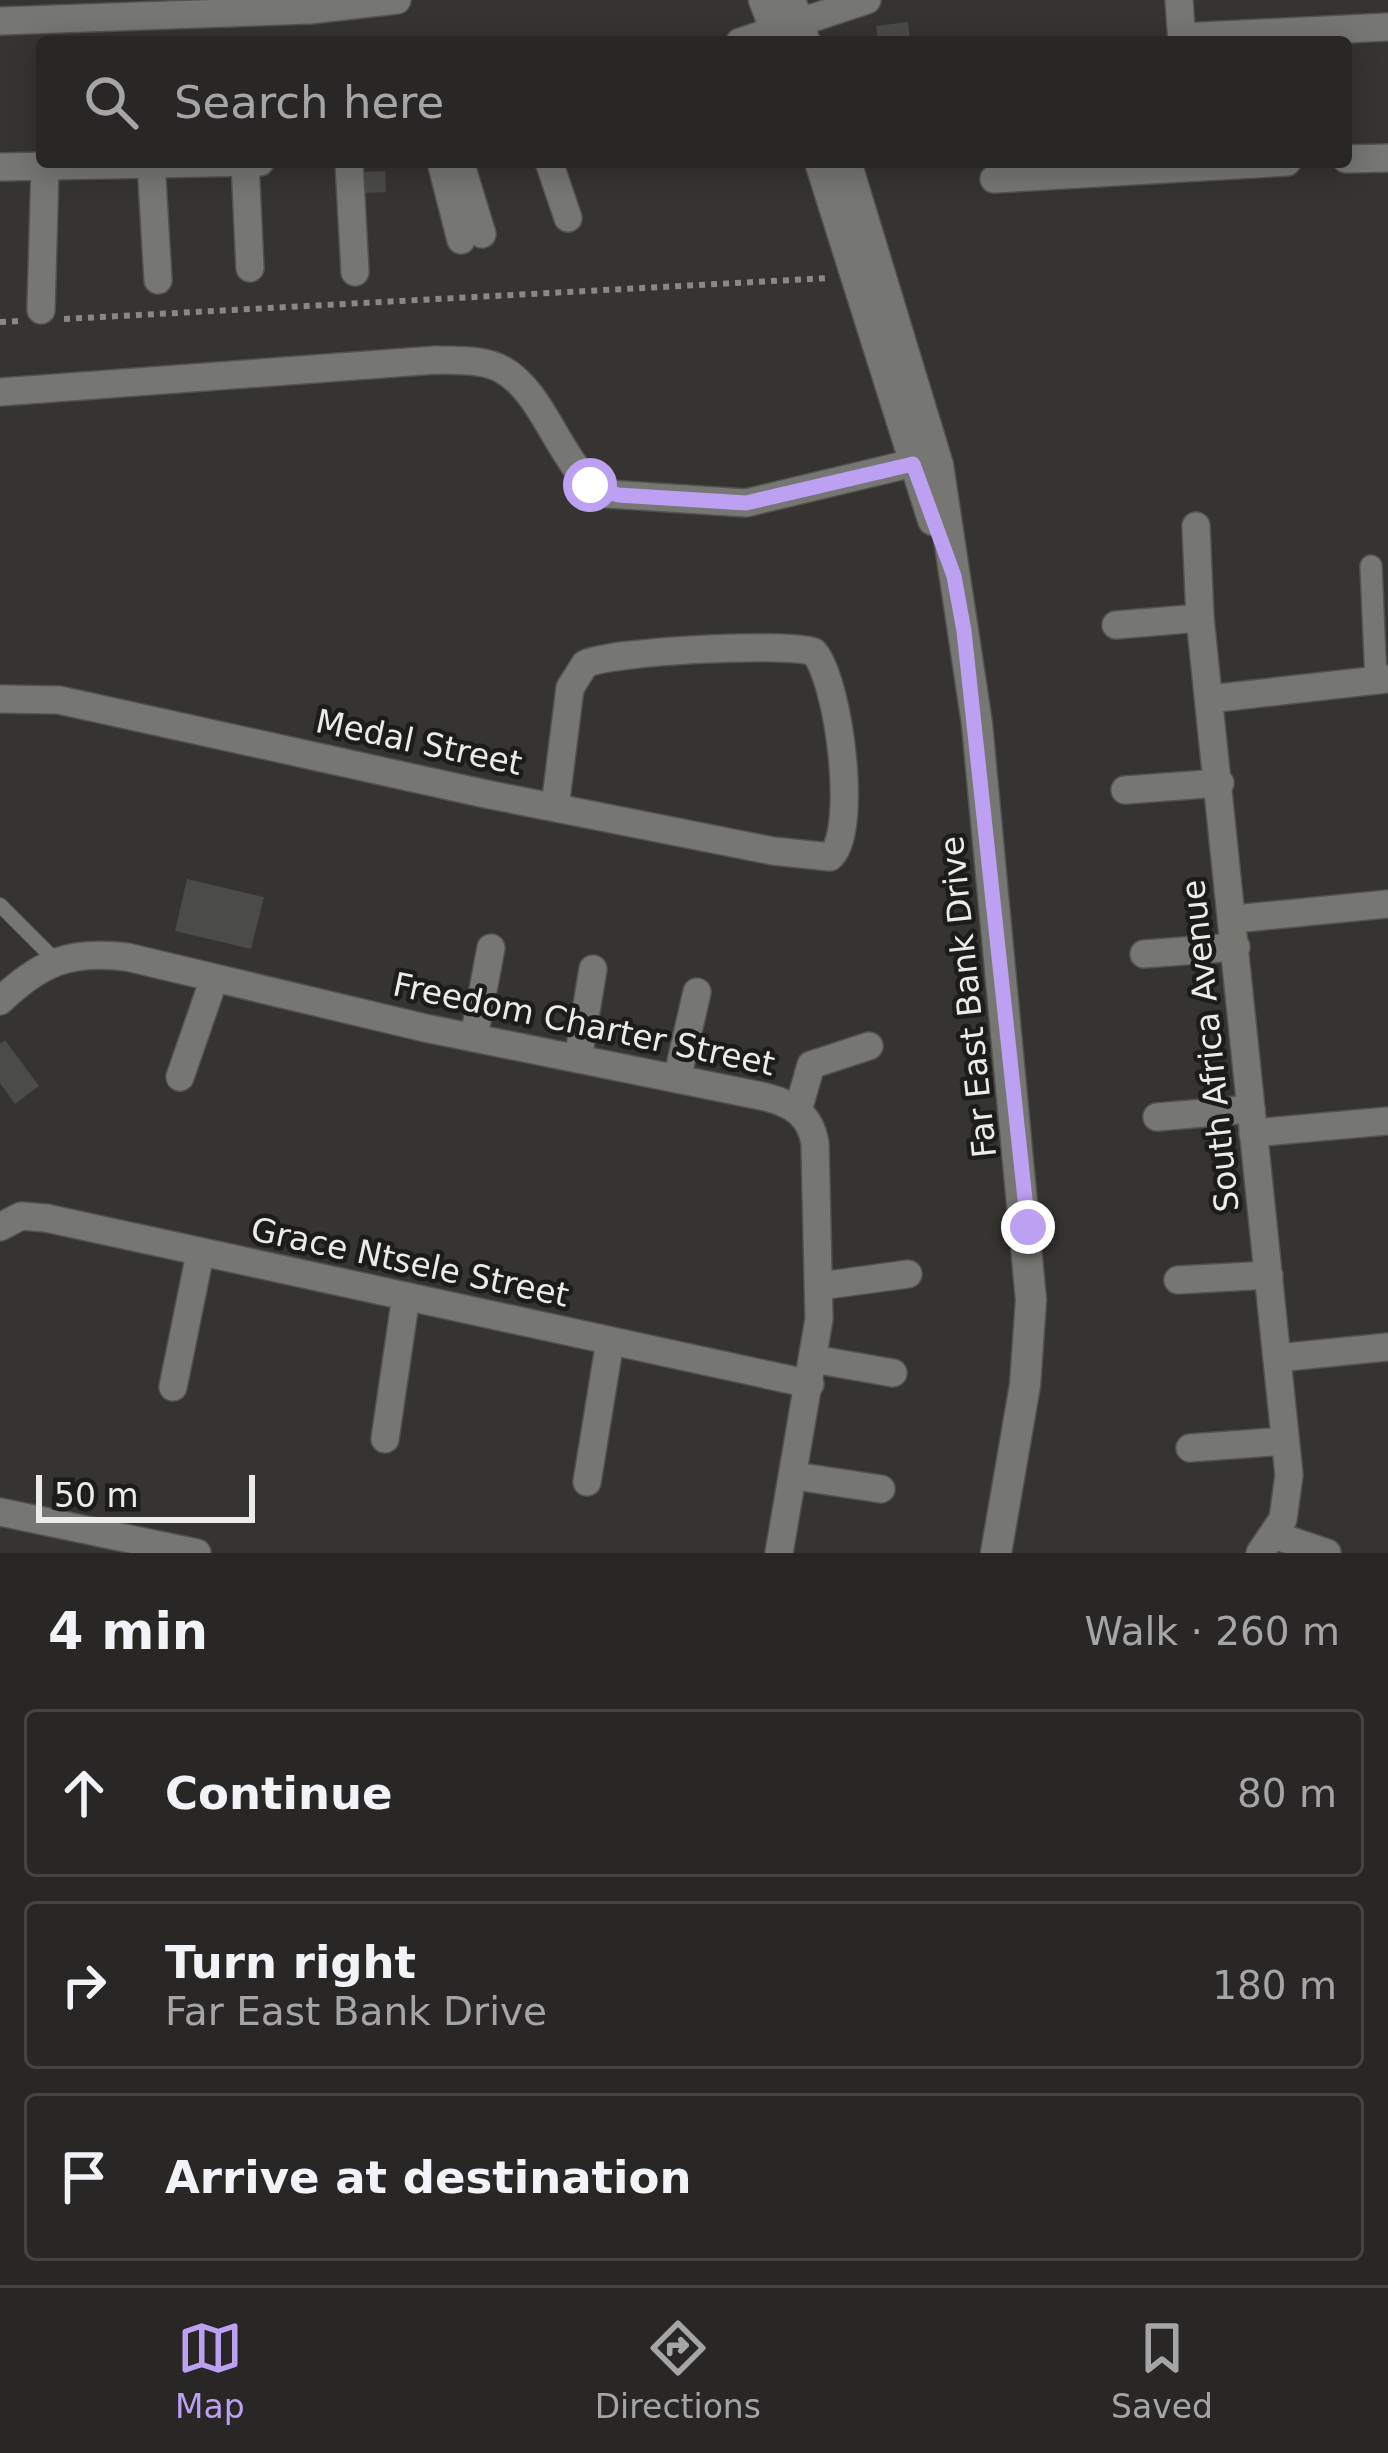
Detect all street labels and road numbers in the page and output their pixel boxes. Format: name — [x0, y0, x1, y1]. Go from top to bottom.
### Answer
street label: Medal Street — [312, 701, 526, 783]
street label: Far East Bank Drive — [932, 834, 1004, 1160]
street label: South Africa Avenue — [1173, 878, 1247, 1214]
street label: Freedom Charter Street — [390, 964, 778, 1084]
street label: Grace Ntsele Street — [248, 1209, 572, 1315]

